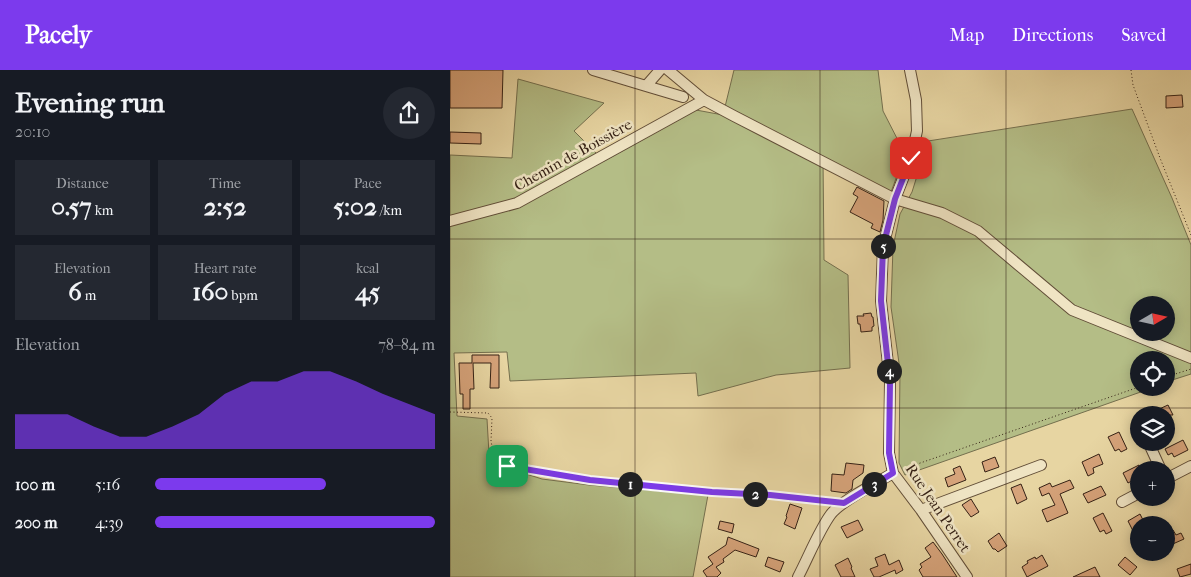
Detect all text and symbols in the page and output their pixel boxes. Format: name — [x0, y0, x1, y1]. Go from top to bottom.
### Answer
text: Pacely — [25, 21, 92, 49]
text: Map — [950, 25, 984, 46]
text: Directions — [1012, 25, 1093, 46]
text: Saved — [1121, 25, 1166, 46]
text: Evening run — [15, 86, 165, 119]
button: share — [383, 87, 435, 139]
street label: Chemin de Boissière — [511, 115, 635, 195]
text: 20:10 — [15, 122, 50, 141]
pin — [890, 137, 932, 179]
icon: check — [897, 144, 925, 172]
text: Distance — [56, 175, 109, 192]
text: Time — [209, 175, 241, 192]
text: Pace — [354, 175, 382, 192]
text: 0.57 — [51, 192, 92, 221]
text: 2:52 — [204, 192, 246, 221]
text: 5:02 — [333, 192, 377, 221]
text: km — [92, 202, 113, 219]
text: /km — [377, 202, 402, 219]
pin: 5 — [870, 234, 896, 258]
text: 5 — [880, 238, 887, 255]
text: Elevation — [54, 260, 111, 277]
text: Heart rate — [194, 260, 256, 277]
text: kcal — [356, 260, 379, 277]
text: 6 — [68, 277, 82, 306]
text: 160 — [192, 277, 228, 306]
text: 45 — [355, 277, 380, 306]
text: m — [82, 287, 96, 304]
text: bpm — [228, 287, 258, 304]
north arrow — [1130, 296, 1175, 341]
map controls — [1130, 296, 1175, 561]
text: Elevation — [15, 335, 80, 354]
text: 78–84 m — [378, 335, 435, 354]
button: locate — [1130, 351, 1175, 396]
pin: 4 — [876, 358, 902, 384]
text: 4 — [885, 363, 894, 380]
button: layers — [1130, 406, 1175, 451]
pin — [486, 445, 528, 487]
icon: arrive — [493, 452, 521, 480]
street label: Rue Jean Perret — [902, 460, 975, 556]
button: + — [1130, 461, 1175, 506]
pin: 1 — [618, 472, 642, 496]
pin: 3 — [862, 472, 886, 496]
text: 100 m — [15, 475, 55, 494]
text: 5:16 — [95, 475, 120, 494]
text: 1 — [628, 476, 633, 493]
text: 3 — [872, 476, 877, 493]
pin: 2 — [742, 482, 768, 506]
text: 2 — [752, 486, 759, 503]
text: 200 m — [15, 513, 58, 532]
text: 4:39 — [95, 513, 123, 532]
button: − — [1130, 516, 1175, 561]

